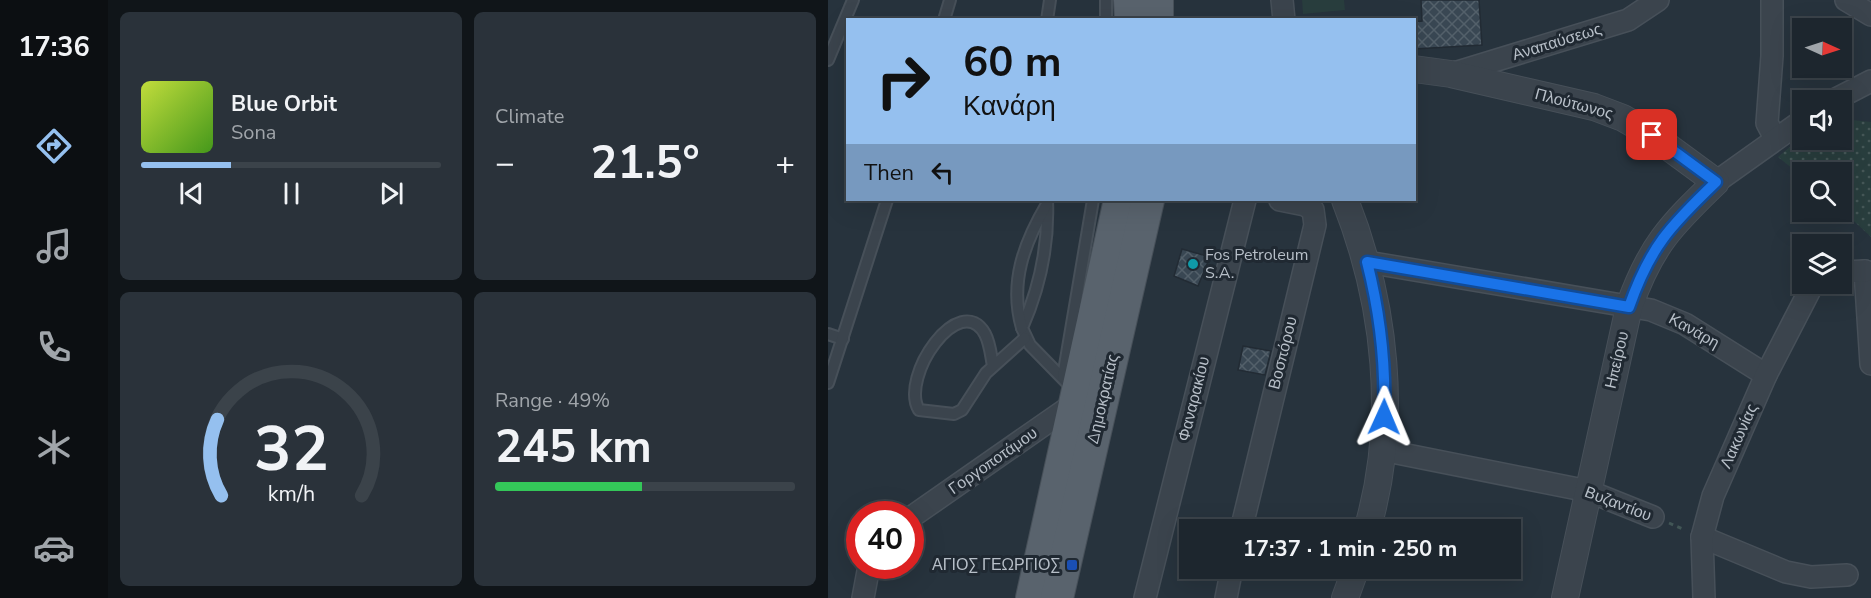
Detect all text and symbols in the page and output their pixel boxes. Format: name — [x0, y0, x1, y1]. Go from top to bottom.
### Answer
street label: Αναπαύσεως — [1510, 18, 1605, 66]
north arrow — [1792, 18, 1852, 78]
map controls — [1792, 18, 1852, 294]
text: 17:36 — [18, 29, 90, 66]
text: 60 m — [963, 34, 1062, 91]
icon: right — [864, 42, 942, 120]
street label: Πλούτωνος — [1532, 83, 1616, 125]
text: Κανάρη — [963, 88, 1056, 125]
text: Blue Orbit — [231, 89, 337, 119]
button: sound — [1792, 90, 1852, 150]
text: Climate — [495, 103, 564, 130]
pin — [1626, 109, 1677, 160]
icon: arrive — [1635, 118, 1668, 151]
text: Sona — [231, 119, 276, 146]
icon: directions — [33, 125, 75, 167]
text: 21.5° — [590, 133, 700, 194]
text: − — [495, 141, 515, 186]
text: + — [775, 141, 795, 186]
icon: left — [926, 156, 959, 189]
text: Then — [864, 158, 914, 188]
button: search — [1792, 162, 1852, 222]
icon: previous — [175, 177, 208, 210]
icon: pause — [275, 177, 308, 210]
icon: next — [375, 177, 408, 210]
icon: music — [33, 225, 75, 267]
button: layers — [1792, 234, 1852, 294]
place label: Fos Petroleum S.A. — [1205, 244, 1308, 284]
marker: Fos Petroleum S.A. — [1186, 257, 1200, 271]
street label: Κανάρη — [1665, 308, 1723, 354]
street label: Βοσπόρου — [1263, 314, 1303, 392]
icon: phone — [33, 326, 75, 368]
street label: Ηπείρου — [1600, 329, 1634, 391]
street label: Δημοκρατίας — [1082, 352, 1124, 446]
street label: Φαναρακίου — [1173, 354, 1215, 444]
position arrow — [1352, 385, 1416, 449]
text: Range · 49% — [495, 387, 610, 414]
street label: Λακωνίας — [1715, 400, 1763, 472]
text: 32 — [254, 407, 328, 492]
text: 245 km — [495, 417, 652, 478]
street label: Γοργοποτάμου — [944, 422, 1042, 500]
icon: climate — [33, 426, 75, 468]
text: km/h — [267, 479, 315, 509]
street label: Βυζαντίου — [1581, 481, 1655, 527]
speed limit sign: 40 — [846, 501, 924, 579]
icon: car — [33, 527, 75, 569]
text: 17:37 · 1 min · 250 m — [1243, 534, 1457, 564]
place label: ΑΓΙΟΣ ΓΕΩΡΓΙΟΣ — [932, 554, 1060, 576]
marker: ΑΓΙΟΣ ΓΕΩΡΓΙΟΣ — [1065, 558, 1079, 572]

